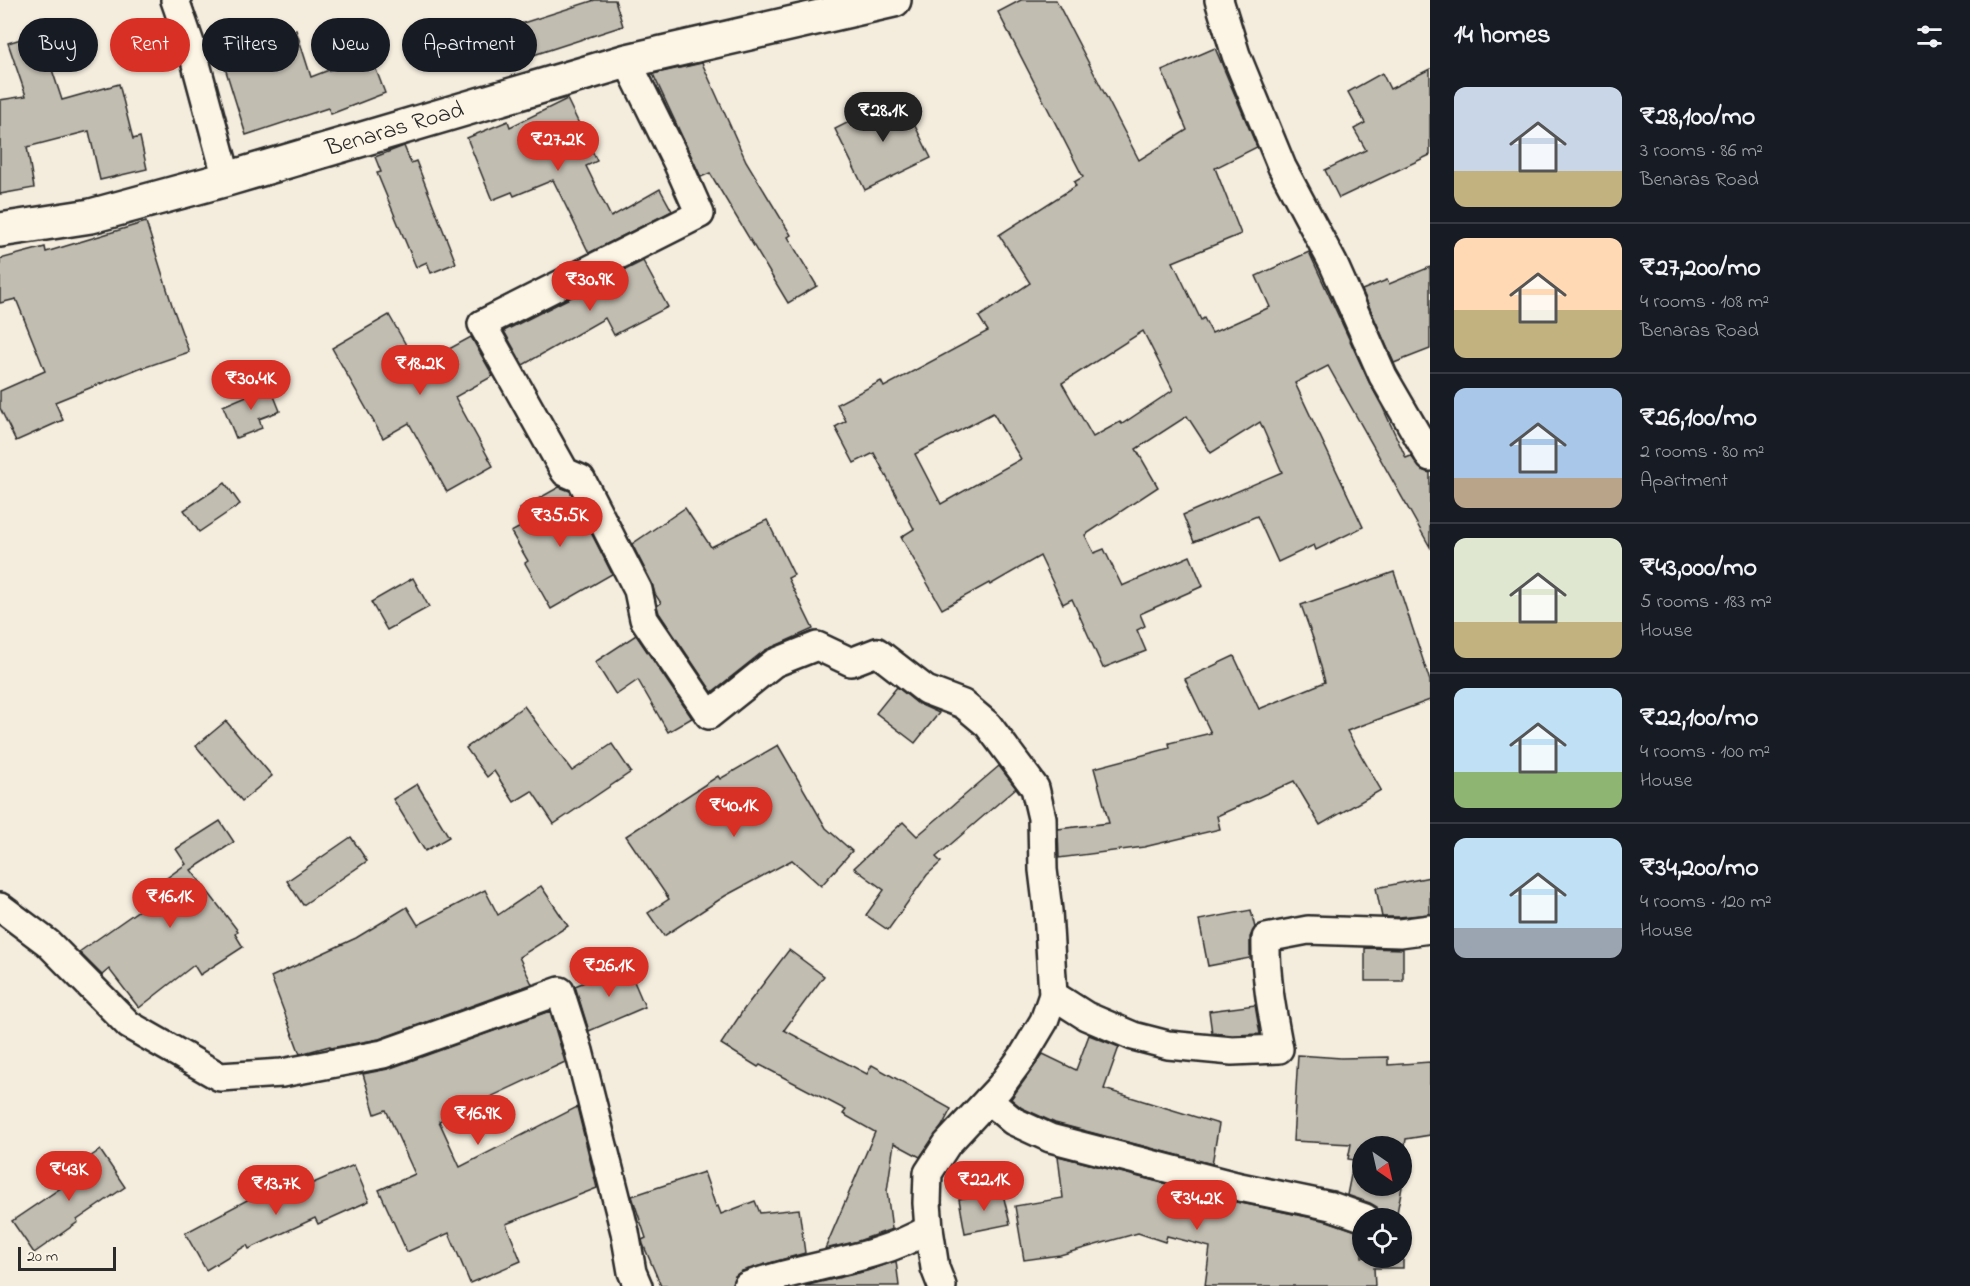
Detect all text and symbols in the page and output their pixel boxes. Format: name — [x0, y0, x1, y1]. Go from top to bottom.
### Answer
text: 14 homes — [1454, 17, 1550, 55]
chip: Buy — [18, 18, 98, 72]
chip: Rent — [110, 18, 190, 72]
chip: Filters — [202, 18, 299, 72]
chip: New — [311, 18, 390, 72]
chip: Apartment — [402, 18, 537, 72]
icon: filters — [1913, 20, 1946, 53]
street label: Benaras Road — [321, 92, 469, 167]
pin: ₹28.1K — [834, 92, 932, 143]
text: ₹28.1K — [858, 97, 908, 126]
text: ₹28,100/mo — [1640, 99, 1755, 137]
icon: home — [1502, 111, 1574, 183]
pin: ₹27.2K — [509, 121, 607, 172]
text: ₹27.2K — [531, 126, 585, 155]
text: 3 rooms · 86 m² — [1640, 137, 1763, 166]
text: Benaras Road — [1640, 166, 1759, 195]
text: ₹27,200/mo — [1640, 250, 1761, 288]
pin: ₹30.9K — [541, 261, 639, 312]
icon: home — [1502, 262, 1574, 334]
text: ₹30.9K — [566, 266, 614, 295]
text: 4 rooms · 108 m² — [1640, 288, 1769, 317]
text: Benaras Road — [1640, 317, 1759, 346]
pin: ₹18.2K — [371, 345, 469, 396]
text: ₹18.2K — [395, 350, 445, 379]
pin: ₹30.4K — [202, 360, 300, 411]
text: ₹30.4K — [226, 365, 276, 394]
text: ₹26,100/mo — [1640, 400, 1757, 438]
icon: home — [1502, 412, 1574, 484]
text: 2 rooms · 80 m² — [1640, 438, 1765, 467]
text: Apartment — [1640, 467, 1728, 496]
pin: ₹35.5K — [511, 497, 609, 548]
text: ₹35.5K — [532, 502, 588, 531]
text: ₹43,000/mo — [1640, 550, 1757, 588]
icon: home — [1502, 562, 1574, 634]
text: 5 rooms · 183 m² — [1640, 588, 1772, 617]
text: House — [1640, 617, 1693, 646]
text: ₹22,100/mo — [1640, 700, 1758, 738]
icon: home — [1502, 712, 1574, 784]
text: 4 rooms · 100 m² — [1640, 738, 1770, 767]
text: House — [1640, 767, 1693, 796]
pin: ₹40.1K — [685, 787, 783, 838]
text: ₹40.1K — [709, 792, 759, 821]
text: ₹34,200/mo — [1640, 850, 1759, 888]
icon: home — [1502, 862, 1574, 934]
pin: ₹16.1K — [121, 878, 219, 929]
text: ₹16.1K — [146, 883, 194, 912]
text: 4 rooms · 120 m² — [1640, 888, 1772, 917]
text: House — [1640, 917, 1693, 946]
pin: ₹26.1K — [560, 947, 658, 998]
text: ₹26.1K — [584, 952, 634, 981]
pin: ₹16.9K — [429, 1095, 527, 1146]
text: ₹16.9K — [455, 1100, 501, 1129]
north arrow — [1352, 1136, 1412, 1196]
map controls — [1352, 1136, 1412, 1268]
pin: ₹43K — [33, 1151, 105, 1202]
text: ₹43K — [50, 1156, 88, 1185]
pin: ₹22.1K — [935, 1161, 1033, 1212]
pin: ₹13.7K — [227, 1165, 325, 1216]
text: ₹22.1K — [958, 1166, 1010, 1195]
text: ₹13.7K — [252, 1170, 300, 1199]
pin: ₹34.2K — [1148, 1180, 1246, 1231]
text: ₹34.2K — [1171, 1185, 1223, 1214]
button: locate — [1352, 1208, 1412, 1268]
scale bar — [18, 1244, 116, 1272]
text: 20 m — [27, 1245, 58, 1269]

